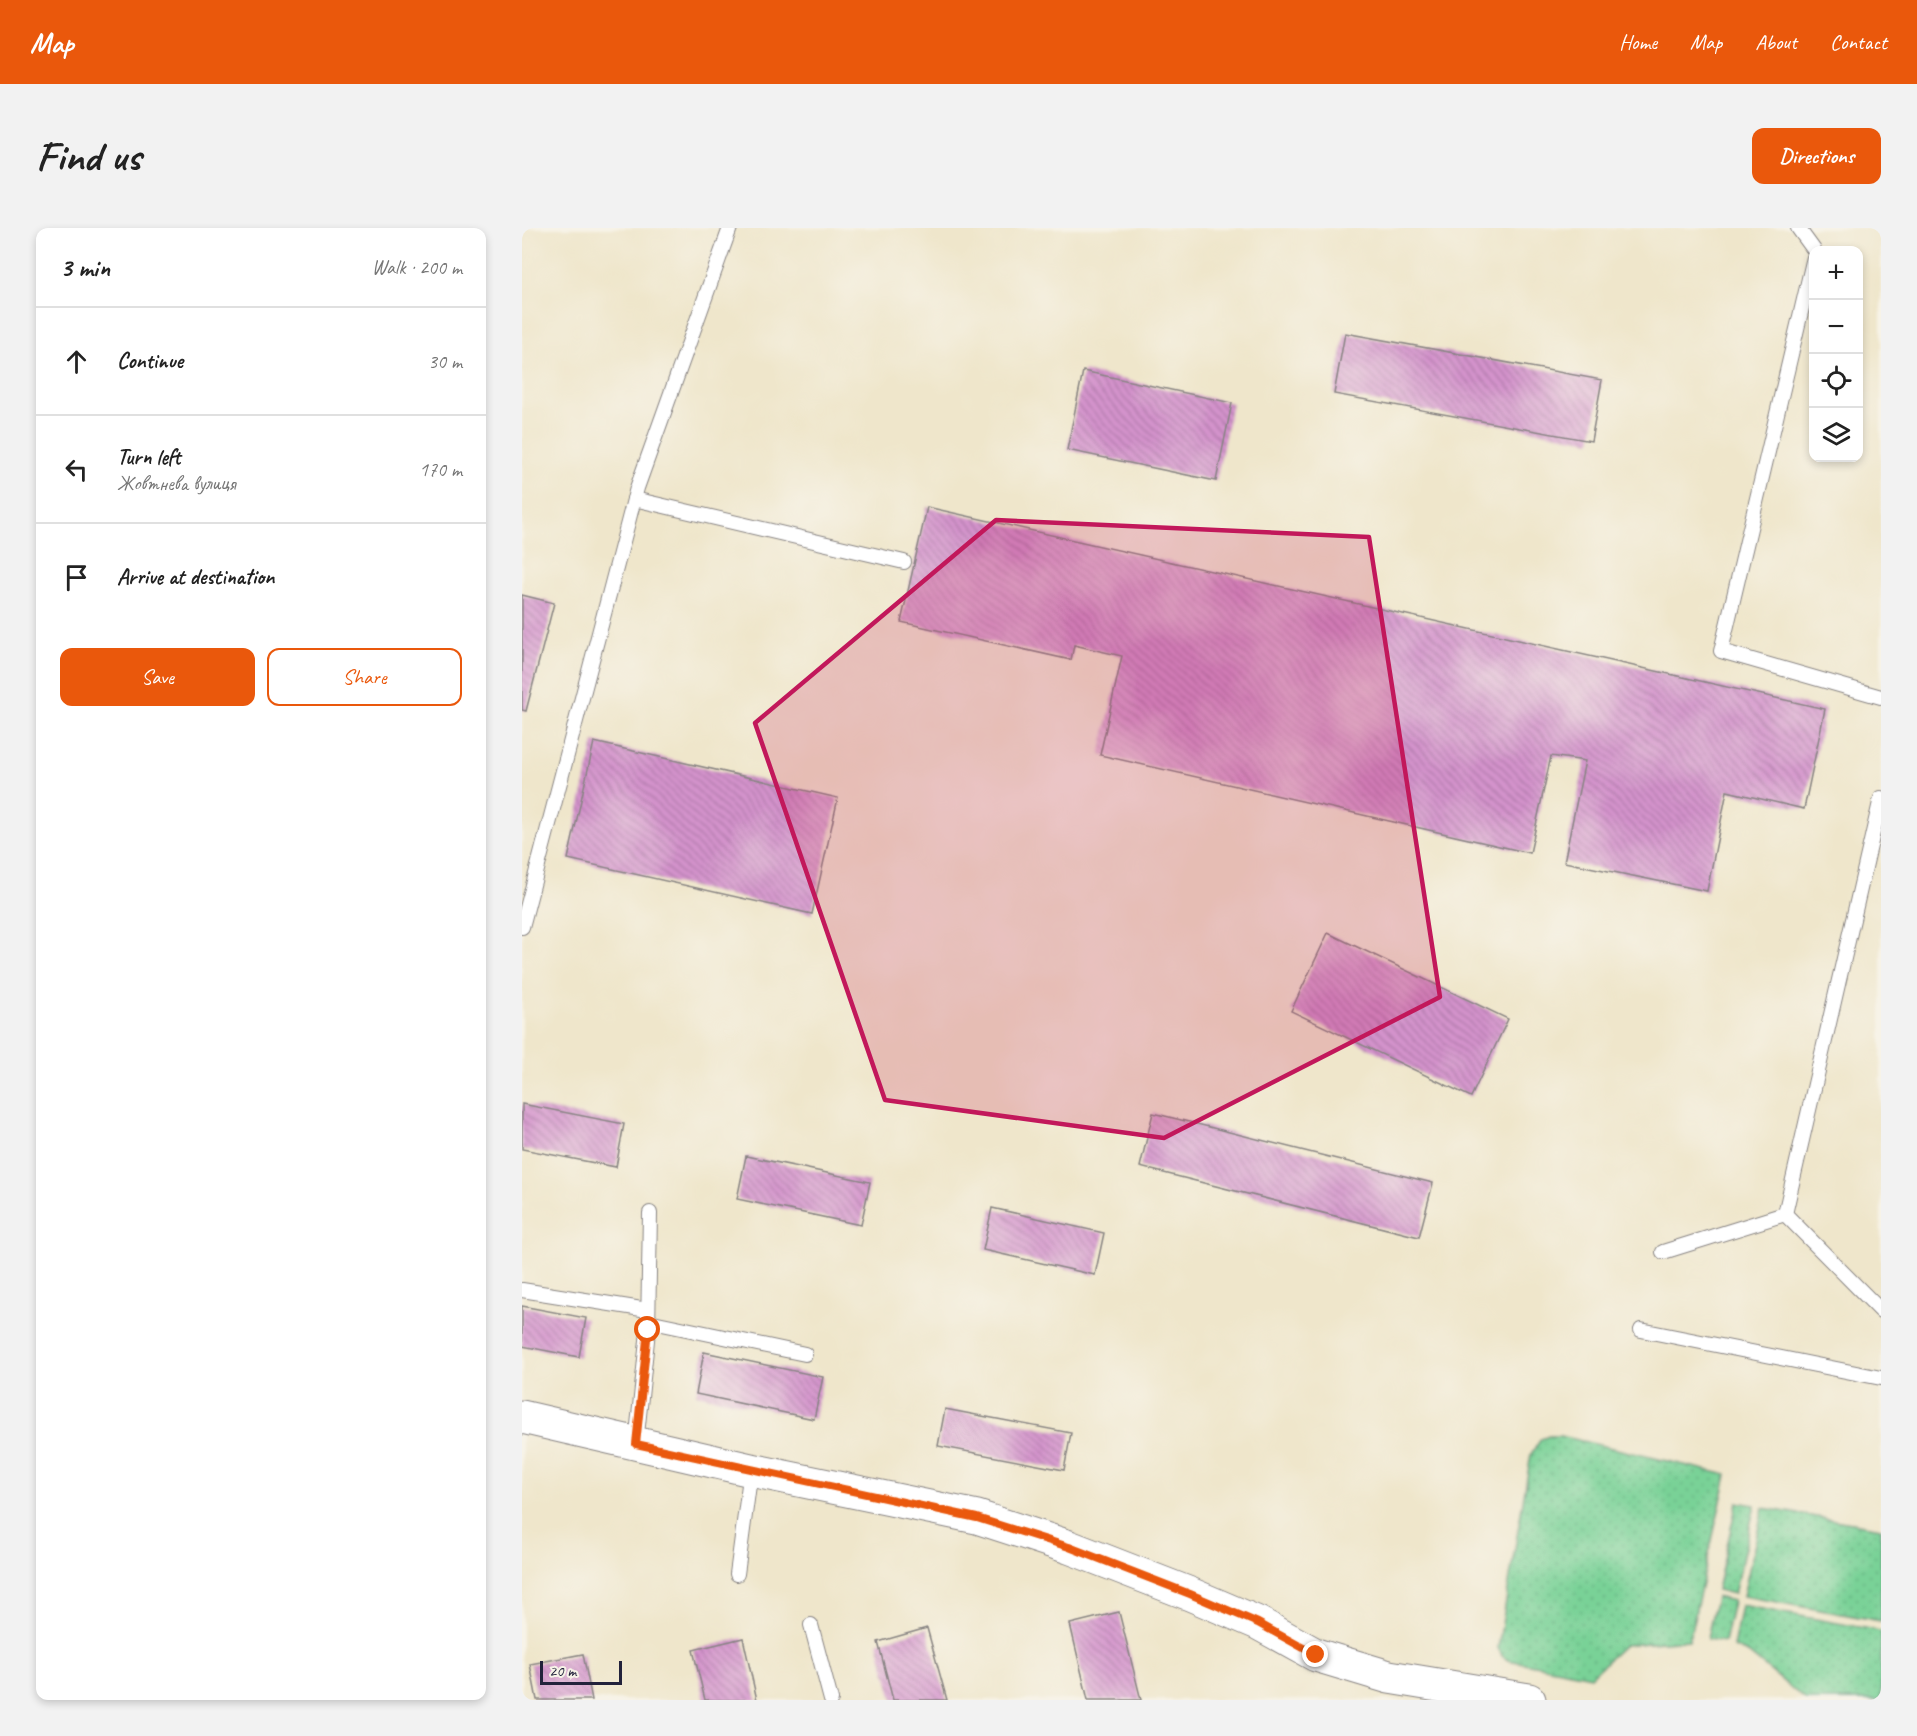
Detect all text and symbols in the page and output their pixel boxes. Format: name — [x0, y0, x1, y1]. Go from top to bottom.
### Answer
text: Map — [30, 25, 73, 60]
text: Home — [1619, 29, 1657, 55]
text: Map — [1690, 29, 1722, 55]
text: About — [1755, 29, 1797, 55]
text: Contact — [1830, 29, 1887, 55]
button: Directions — [1752, 128, 1881, 184]
text: Find us — [36, 130, 141, 183]
map controls — [1809, 246, 1863, 462]
button: + — [1809, 246, 1863, 300]
text: 3 min — [60, 251, 110, 284]
text: Walk · 200 m — [372, 255, 462, 280]
button: − — [1809, 300, 1863, 354]
icon: ahead — [60, 345, 93, 378]
text: Continue — [117, 347, 183, 375]
text: 30 m — [428, 349, 462, 374]
button: locate — [1809, 354, 1863, 408]
button: layers — [1809, 408, 1863, 462]
text: Turn left — [117, 443, 181, 471]
icon: left — [60, 453, 93, 486]
text: 170 m — [419, 457, 462, 482]
text: Жовтнева вулиця — [117, 471, 236, 496]
icon: arrive — [60, 561, 93, 594]
text: Arrive at destination — [117, 563, 274, 591]
button: Save — [60, 648, 255, 706]
button: Share — [267, 648, 462, 706]
route start — [634, 1316, 660, 1342]
route end — [1302, 1641, 1328, 1667]
scale bar — [540, 1658, 622, 1686]
text: 20 m — [549, 1661, 576, 1681]

